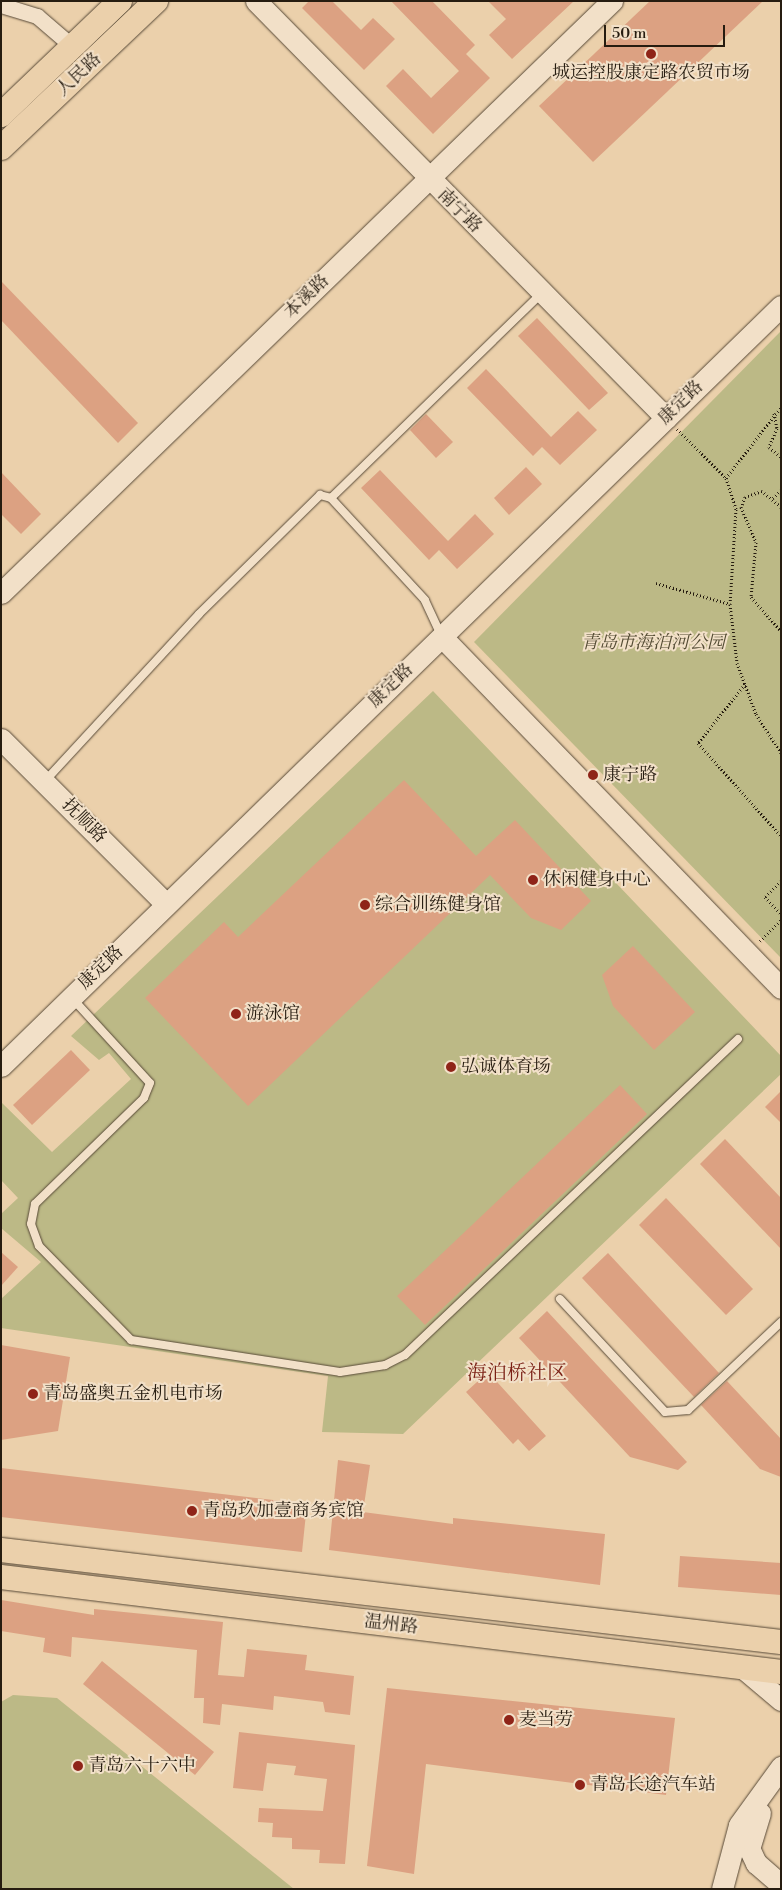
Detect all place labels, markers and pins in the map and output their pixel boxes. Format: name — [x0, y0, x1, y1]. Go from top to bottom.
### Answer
marker: 城运控股康定路农贸市场 — [645, 48, 657, 60]
place label: 城运控股康定路农贸市场 — [552, 62, 750, 84]
place label: 康宁路 — [603, 764, 657, 786]
marker: 康宁路 — [587, 769, 599, 781]
place label: 休闲健身中心 — [543, 869, 651, 891]
marker: 休闲健身中心 — [527, 874, 539, 886]
place label: 综合训练健身馆 — [375, 894, 501, 916]
marker: 综合训练健身馆 — [359, 899, 371, 911]
place label: 游泳馆 — [246, 1003, 300, 1025]
marker: 游泳馆 — [230, 1008, 242, 1020]
place label: 弘诚体育场 — [461, 1056, 551, 1078]
marker: 弘诚体育场 — [445, 1061, 457, 1073]
place label: 青岛盛奥五金机电市场 — [43, 1383, 223, 1405]
marker: 青岛盛奥五金机电市场 — [27, 1388, 39, 1400]
place label: 青岛玖加壹商务宾馆 — [202, 1500, 364, 1522]
marker: 青岛玖加壹商务宾馆 — [186, 1505, 198, 1517]
place label: 麦当劳 — [519, 1709, 573, 1731]
marker: 麦当劳 — [503, 1714, 515, 1726]
place label: 青岛六十六中 — [88, 1755, 196, 1777]
marker: 青岛六十六中 — [72, 1760, 84, 1772]
place label: 青岛长途汽车站 — [590, 1774, 716, 1796]
marker: 青岛长途汽车站 — [574, 1779, 586, 1791]

